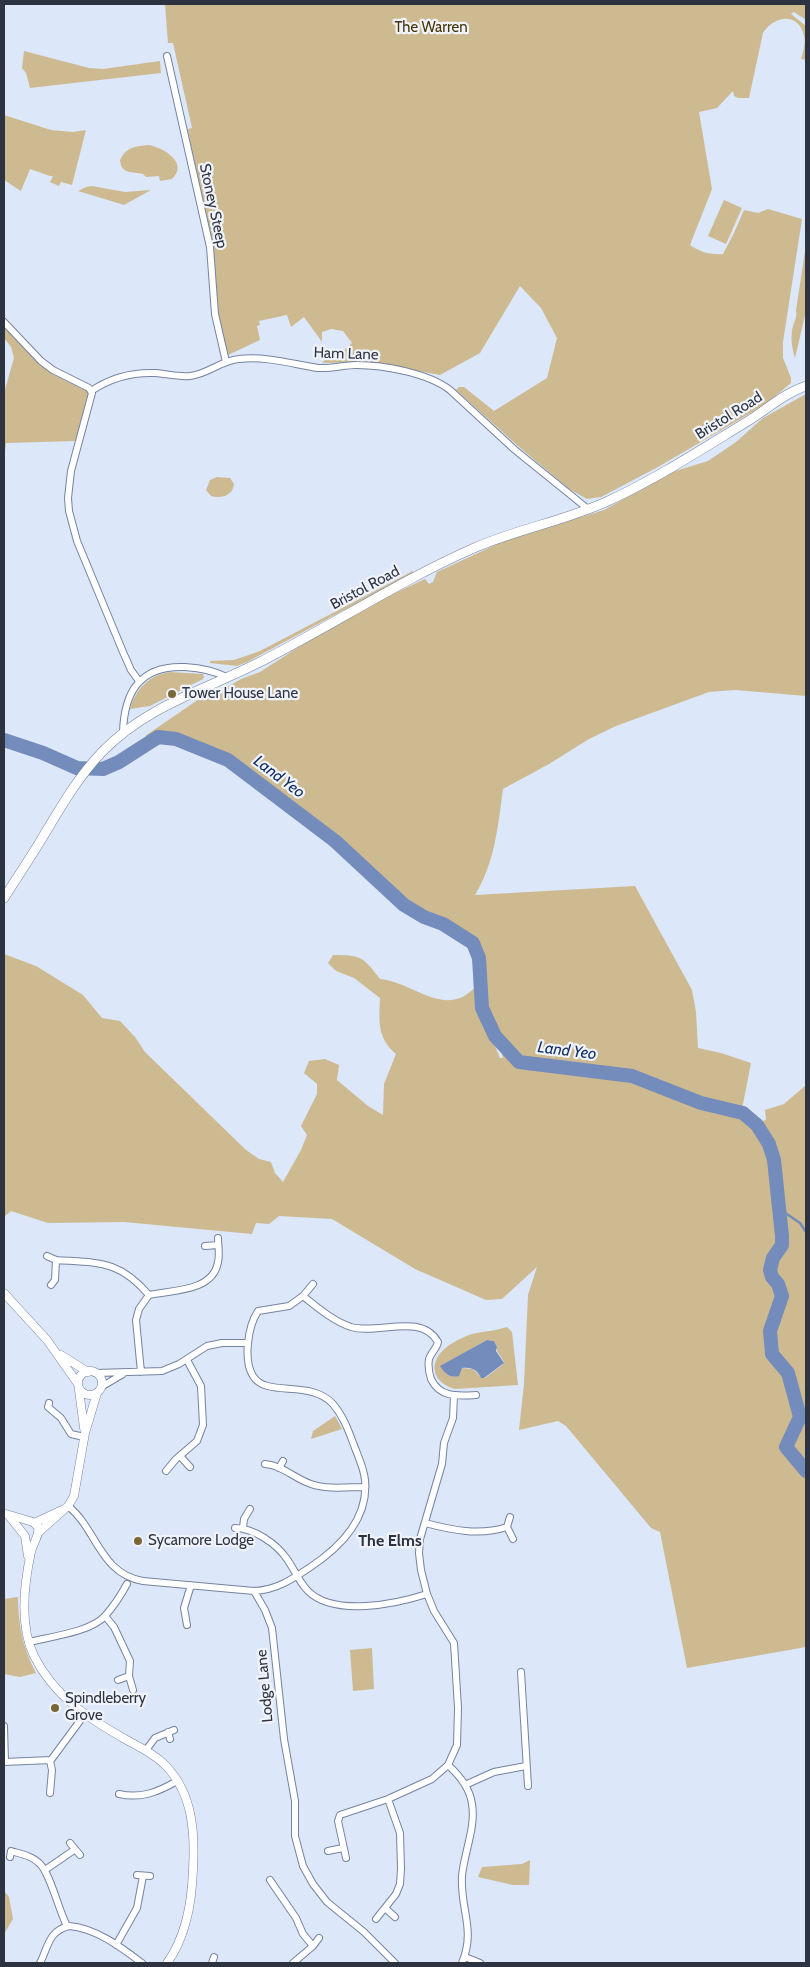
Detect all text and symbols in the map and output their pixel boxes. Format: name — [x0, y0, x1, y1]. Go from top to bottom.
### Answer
park label: The Warren — [394, 19, 468, 37]
street label: Stoney Steep — [195, 162, 231, 250]
street label: Ham Lane — [313, 344, 379, 364]
street label: Bristol Road — [692, 388, 766, 444]
street label: Bristol Road — [327, 562, 403, 614]
place label: Tower House Lane — [182, 685, 298, 703]
marker: Tower House Lane — [166, 688, 178, 700]
water label: Land Yeo — [250, 752, 308, 802]
water label: Land Yeo — [536, 1038, 598, 1064]
district label: The Elms — [358, 1531, 422, 1551]
place label: Sycamore Lodge — [148, 1532, 254, 1550]
marker: Sycamore Lodge — [132, 1535, 144, 1547]
street label: Lodge Lane — [253, 1649, 277, 1723]
place label: Spindleberry Grove — [65, 1690, 146, 1725]
marker: Spindleberry Grove — [49, 1702, 61, 1714]

